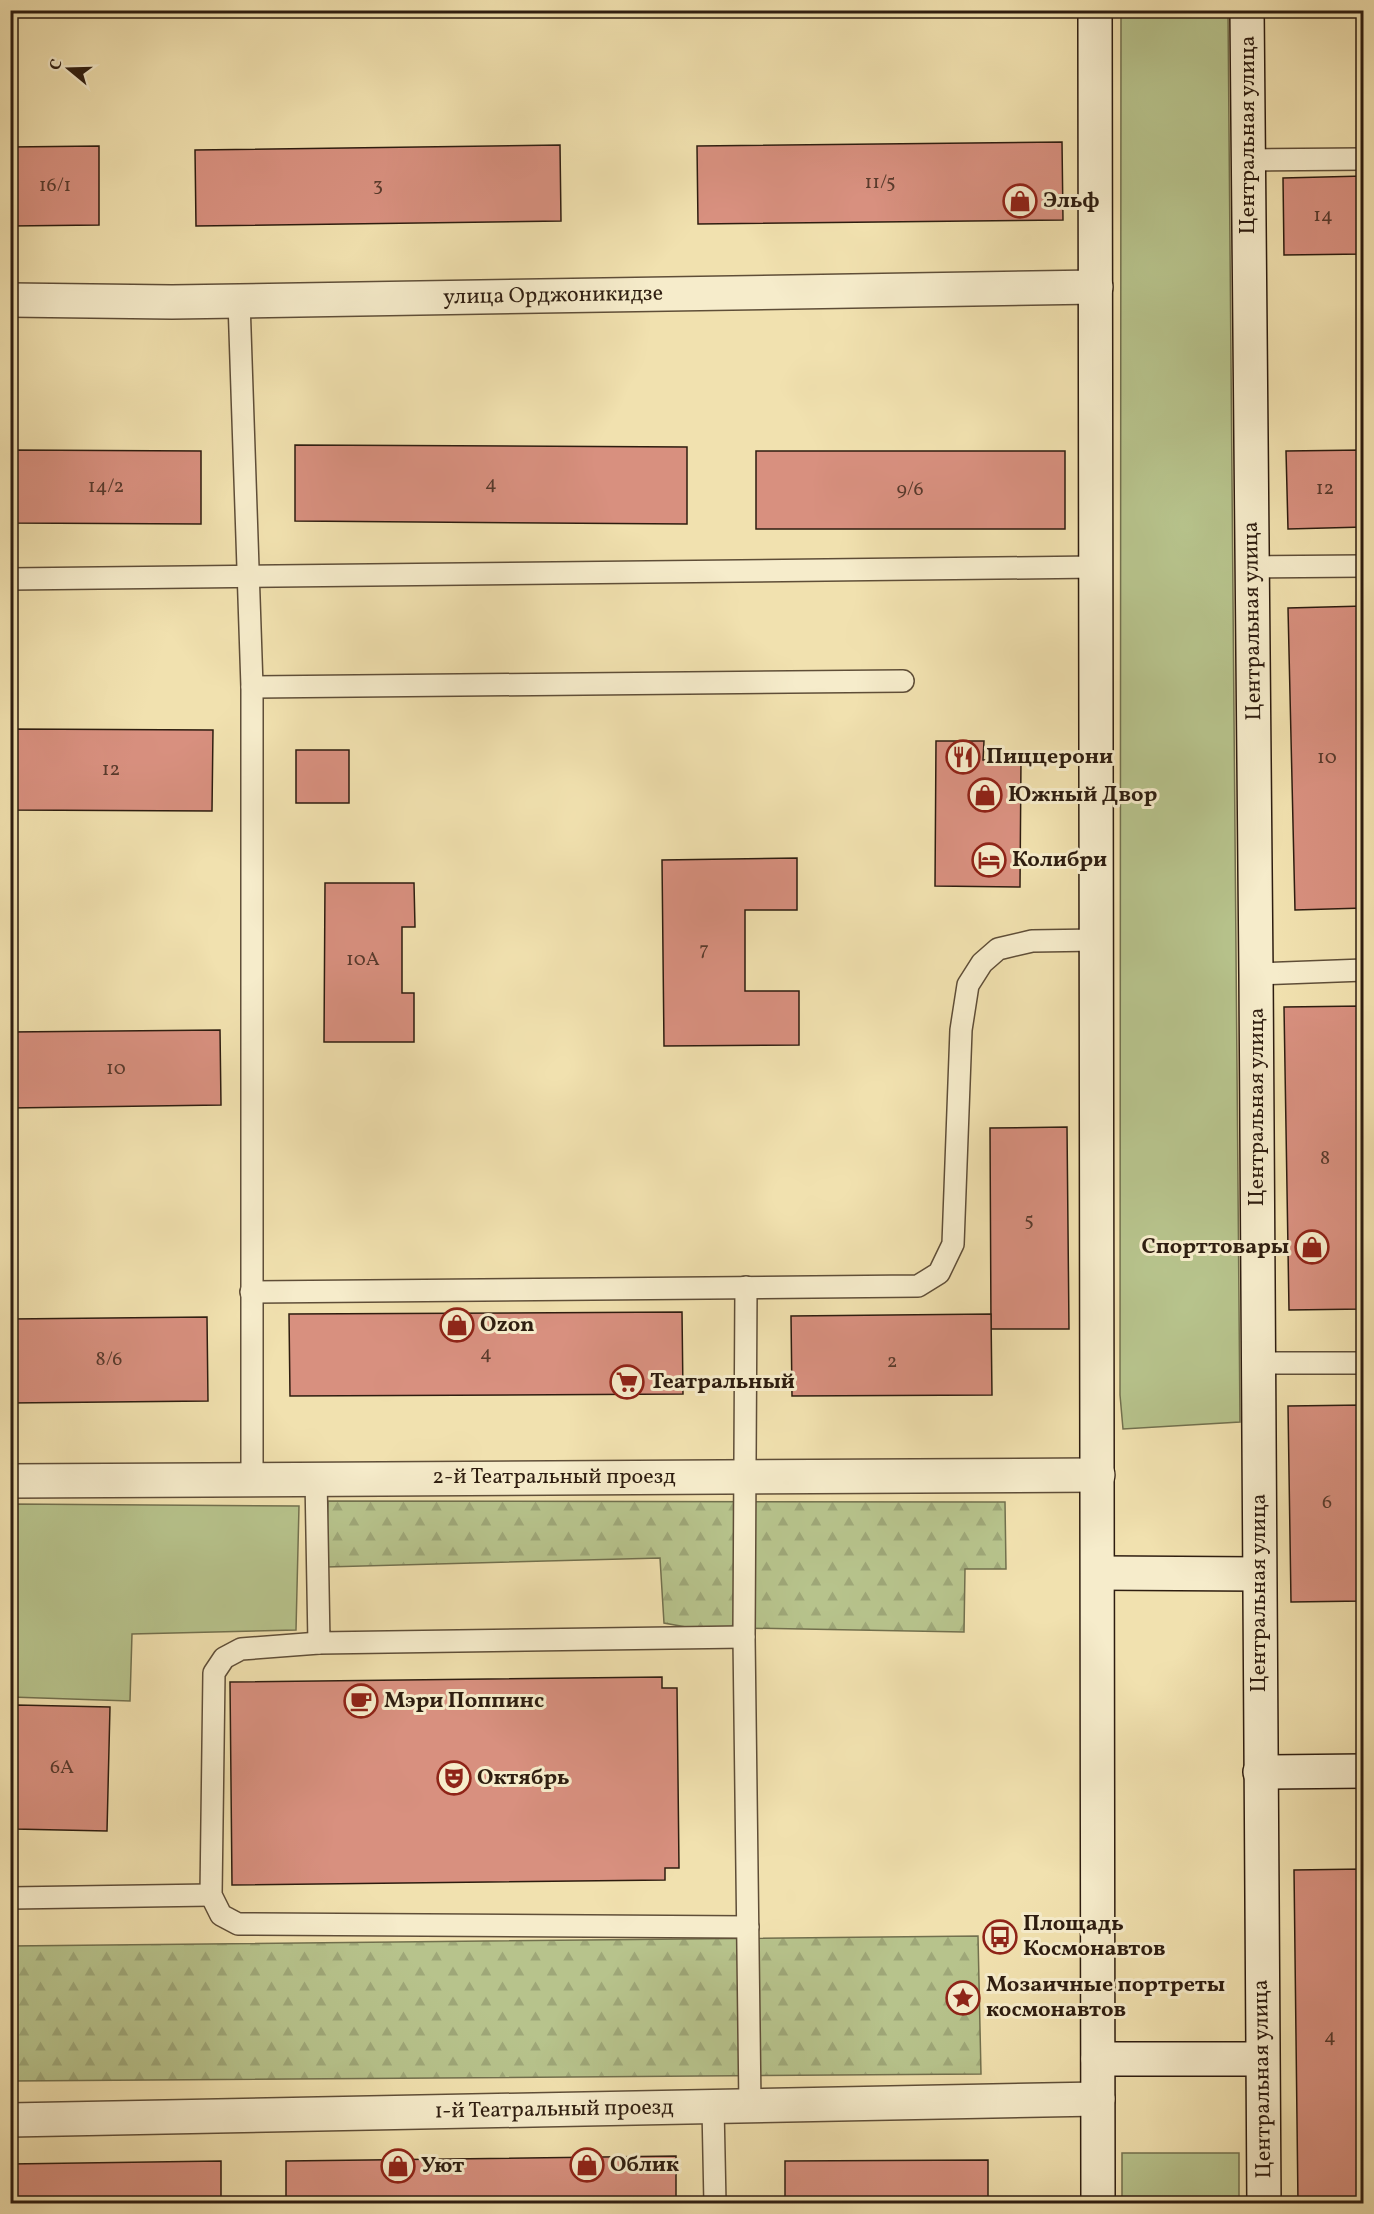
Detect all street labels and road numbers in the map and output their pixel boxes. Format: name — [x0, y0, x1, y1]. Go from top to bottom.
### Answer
street label: Центральная улица — [1233, 35, 1264, 235]
street label: улица Орджоникидзе — [443, 279, 663, 313]
street label: Центральная улица — [1236, 521, 1270, 721]
street label: Центральная улица — [1242, 1007, 1273, 1207]
street label: 2-й Театральный проезд — [432, 1462, 676, 1493]
street label: Центральная улица — [1244, 1493, 1275, 1693]
street label: Центральная улица — [1246, 1979, 1280, 2179]
street label: 1-й Театральный проезд — [434, 2092, 675, 2128]

